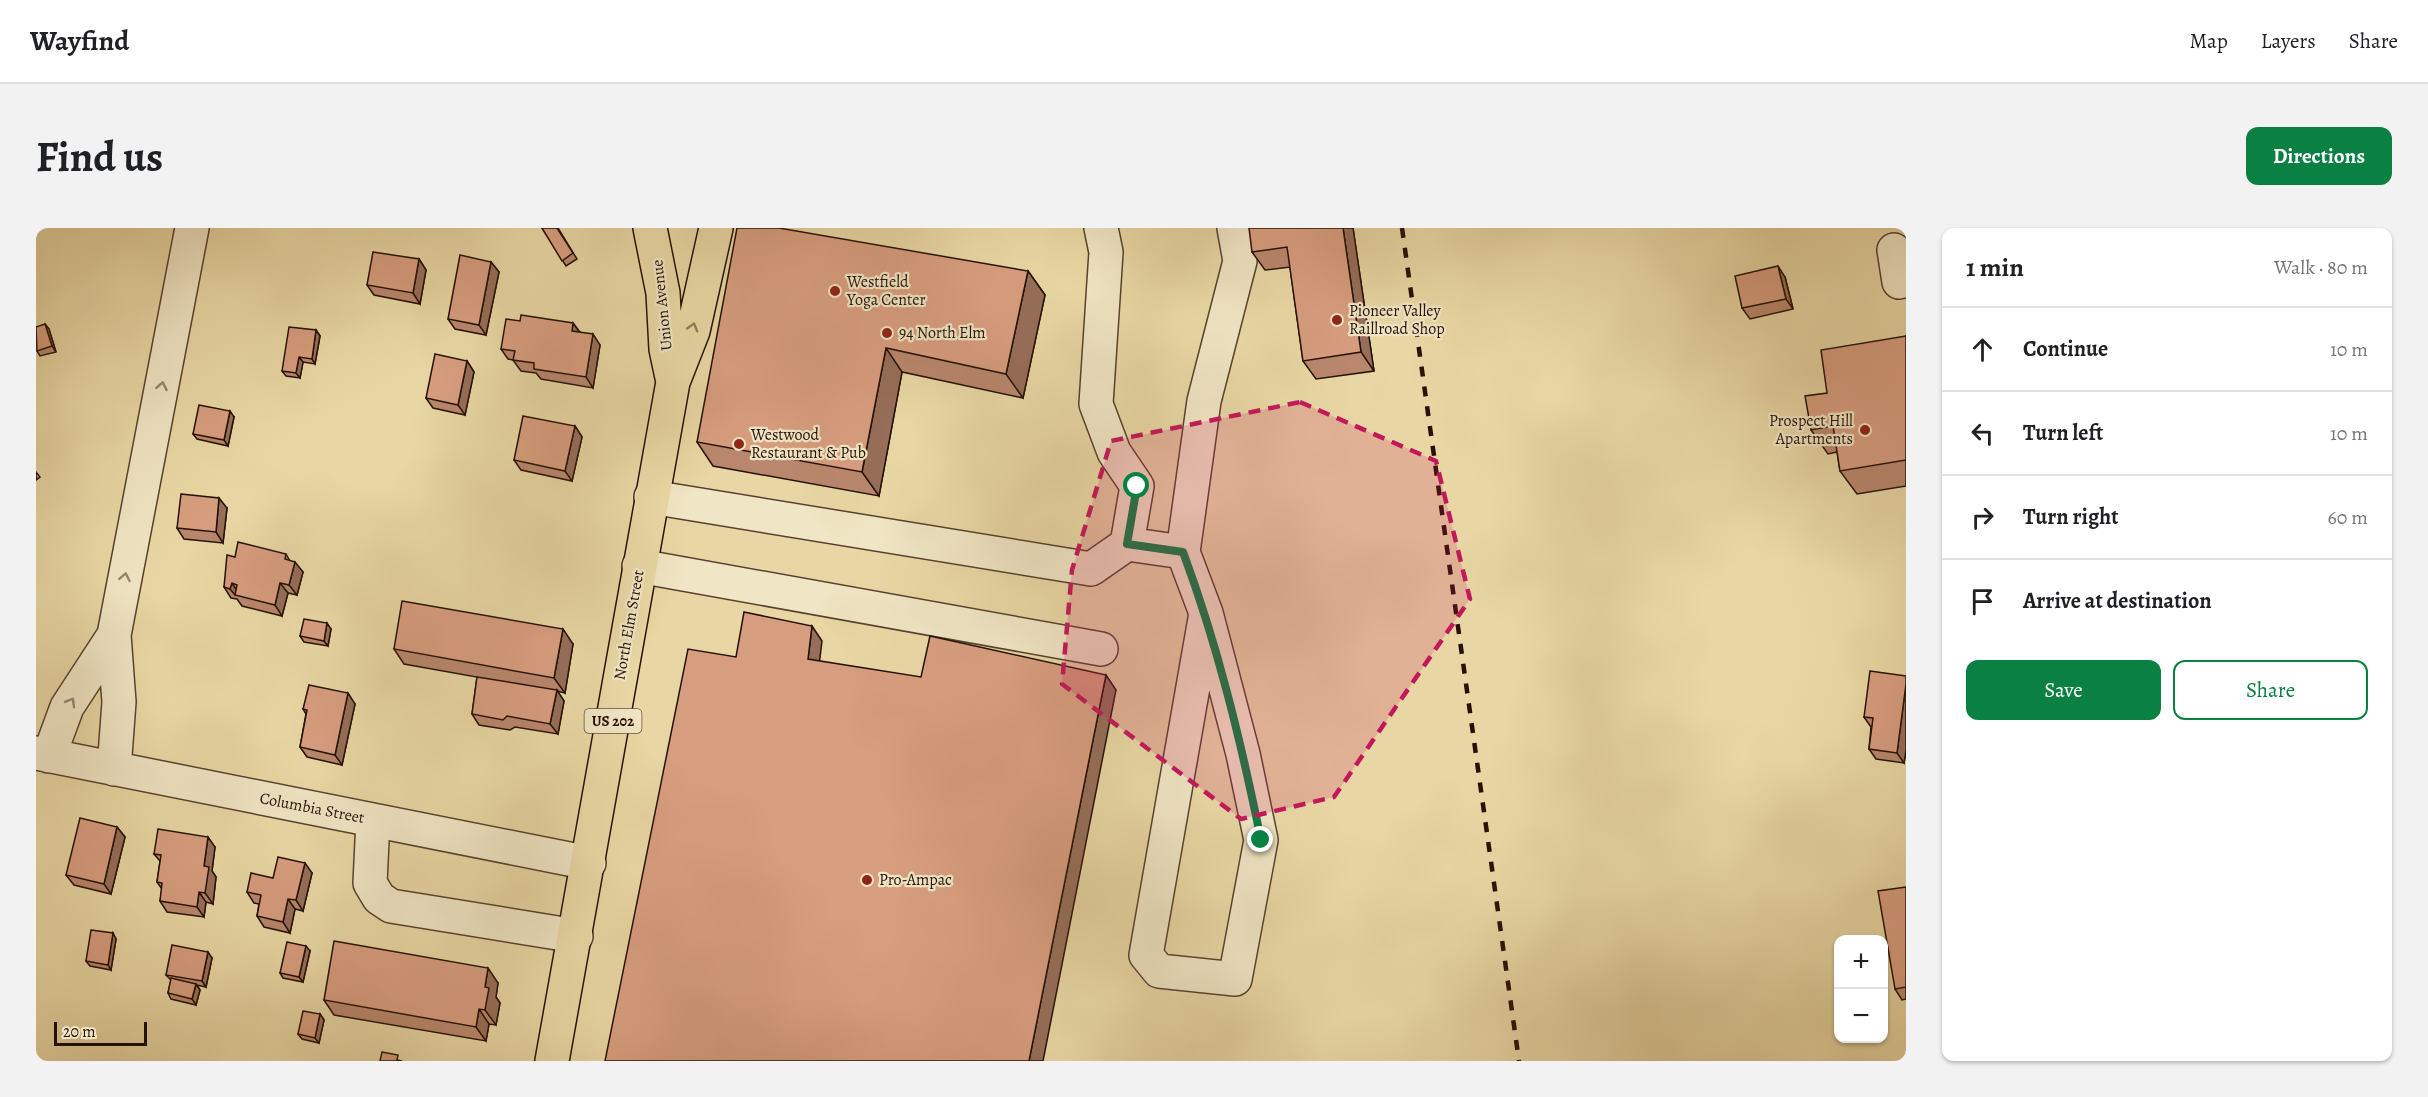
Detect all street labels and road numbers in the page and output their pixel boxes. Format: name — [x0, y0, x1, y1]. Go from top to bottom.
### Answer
street label: Union Avenue — [646, 258, 678, 352]
street label: North Elm Street — [608, 568, 650, 682]
road number: US 202 — [584, 709, 642, 733]
street label: Columbia Street — [258, 787, 366, 829]

